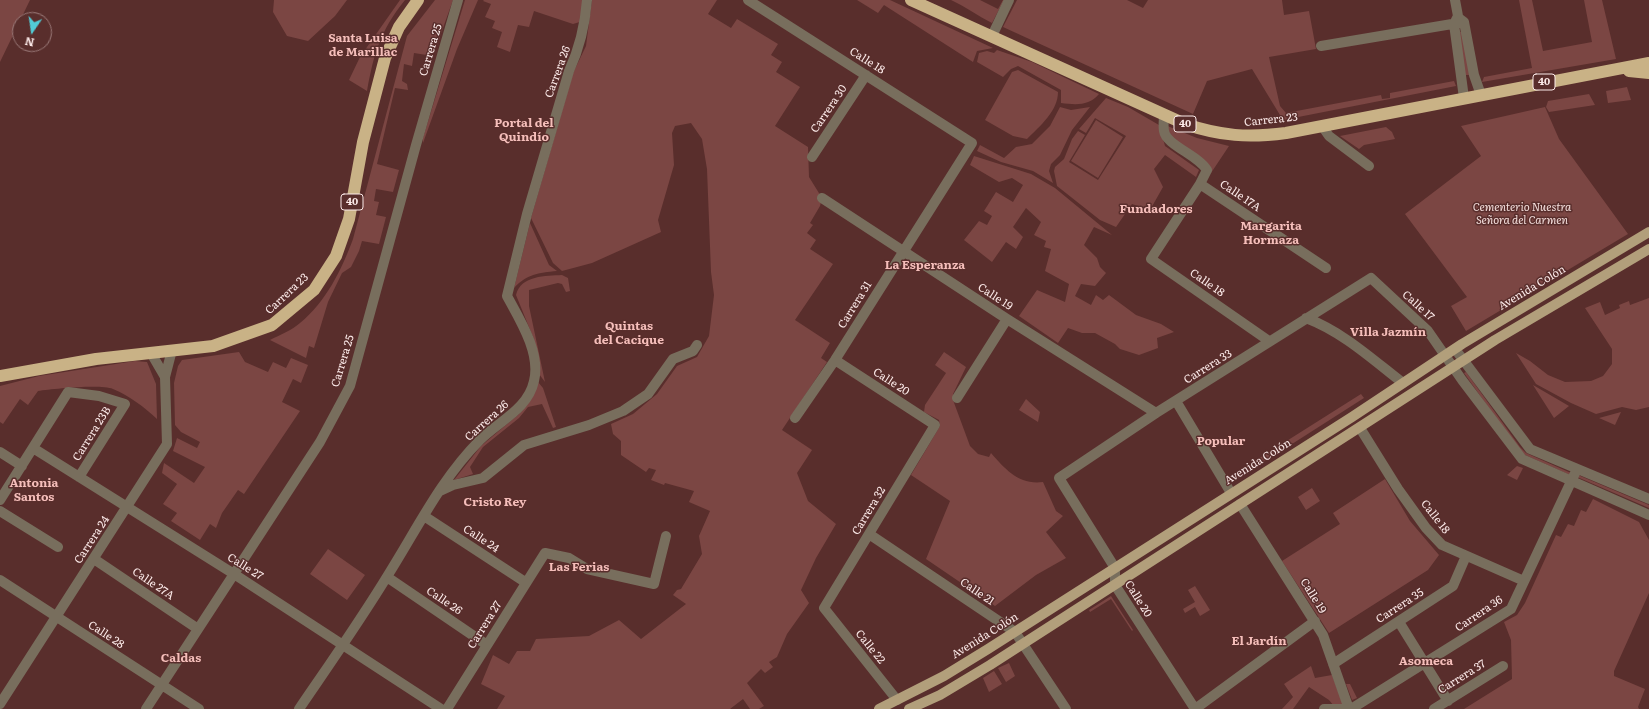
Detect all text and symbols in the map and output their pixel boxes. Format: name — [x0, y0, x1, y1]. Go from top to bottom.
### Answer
north arrow — [12, 12, 52, 52]
street label: Carrera 25 — [417, 22, 445, 78]
district label: Santa Luisa de Marillac — [328, 31, 398, 59]
text: N — [23, 34, 36, 52]
street label: Carrera 26 — [543, 44, 573, 100]
street label: Calle 18 — [847, 45, 887, 77]
road number: 40 — [1533, 74, 1555, 90]
street label: Carrera 30 — [808, 83, 850, 135]
street label: Carrera 23 — [1243, 111, 1299, 129]
district label: Portal del Quindío — [494, 116, 554, 144]
road number: 40 — [1174, 116, 1196, 132]
street label: Calle 17A — [1217, 178, 1263, 214]
road number: 40 — [341, 194, 363, 210]
park label: Cementerio Nuestra Señora del Carmen — [1473, 201, 1571, 227]
district label: Fundadores — [1120, 202, 1192, 216]
district label: Margarita Hormaza — [1240, 219, 1302, 247]
district label: La Esperanza — [885, 258, 965, 272]
street label: Avenida Colón — [1496, 263, 1568, 313]
street label: Calle 18 — [1187, 266, 1227, 300]
street label: Carrera 23 — [263, 271, 311, 317]
street label: Carrera 31 — [835, 279, 875, 331]
street label: Calle 19 — [975, 281, 1015, 313]
street label: Calle 17 — [1399, 288, 1437, 324]
district label: Quintas del Cacique — [594, 319, 664, 347]
district label: Villa Jazmín — [1350, 325, 1426, 339]
street label: Carrera 25 — [329, 333, 357, 389]
street label: Carrera 33 — [1182, 347, 1234, 387]
street label: Calle 20 — [870, 365, 912, 399]
street label: Carrera 26 — [462, 398, 512, 444]
street label: Carrera 23B — [70, 404, 114, 464]
district label: Popular — [1197, 434, 1245, 448]
street label: Avenida Colón — [1222, 436, 1294, 488]
district label: Antonia Santos — [9, 476, 59, 504]
street label: Carrera 32 — [849, 485, 889, 537]
district label: Cristo Rey — [464, 495, 526, 509]
street label: Calle 18 — [1418, 497, 1452, 537]
street label: Carrera 24 — [72, 514, 112, 566]
street label: Calle 24 — [460, 522, 502, 556]
street label: Calle 27 — [225, 551, 265, 583]
district label: Las Ferias — [549, 560, 609, 574]
street label: Calle 27A — [129, 565, 177, 603]
street label: Calle 21 — [957, 576, 997, 608]
street label: Calle 19 — [1297, 576, 1329, 616]
street label: Calle 20 — [1122, 578, 1154, 620]
street label: Calle 26 — [424, 584, 464, 618]
street label: Carrera 35 — [1374, 586, 1426, 626]
street label: Carrera 36 — [1453, 593, 1505, 635]
street label: Carrera 27 — [465, 599, 505, 651]
street label: Avenida Colón — [949, 610, 1021, 662]
street label: Calle 28 — [85, 618, 127, 652]
street label: Calle 22 — [852, 627, 888, 667]
district label: El Jardín — [1231, 634, 1287, 648]
district label: Caldas — [161, 651, 201, 665]
district label: Asomeca — [1399, 654, 1453, 668]
street label: Carrera 37 — [1436, 657, 1488, 697]

